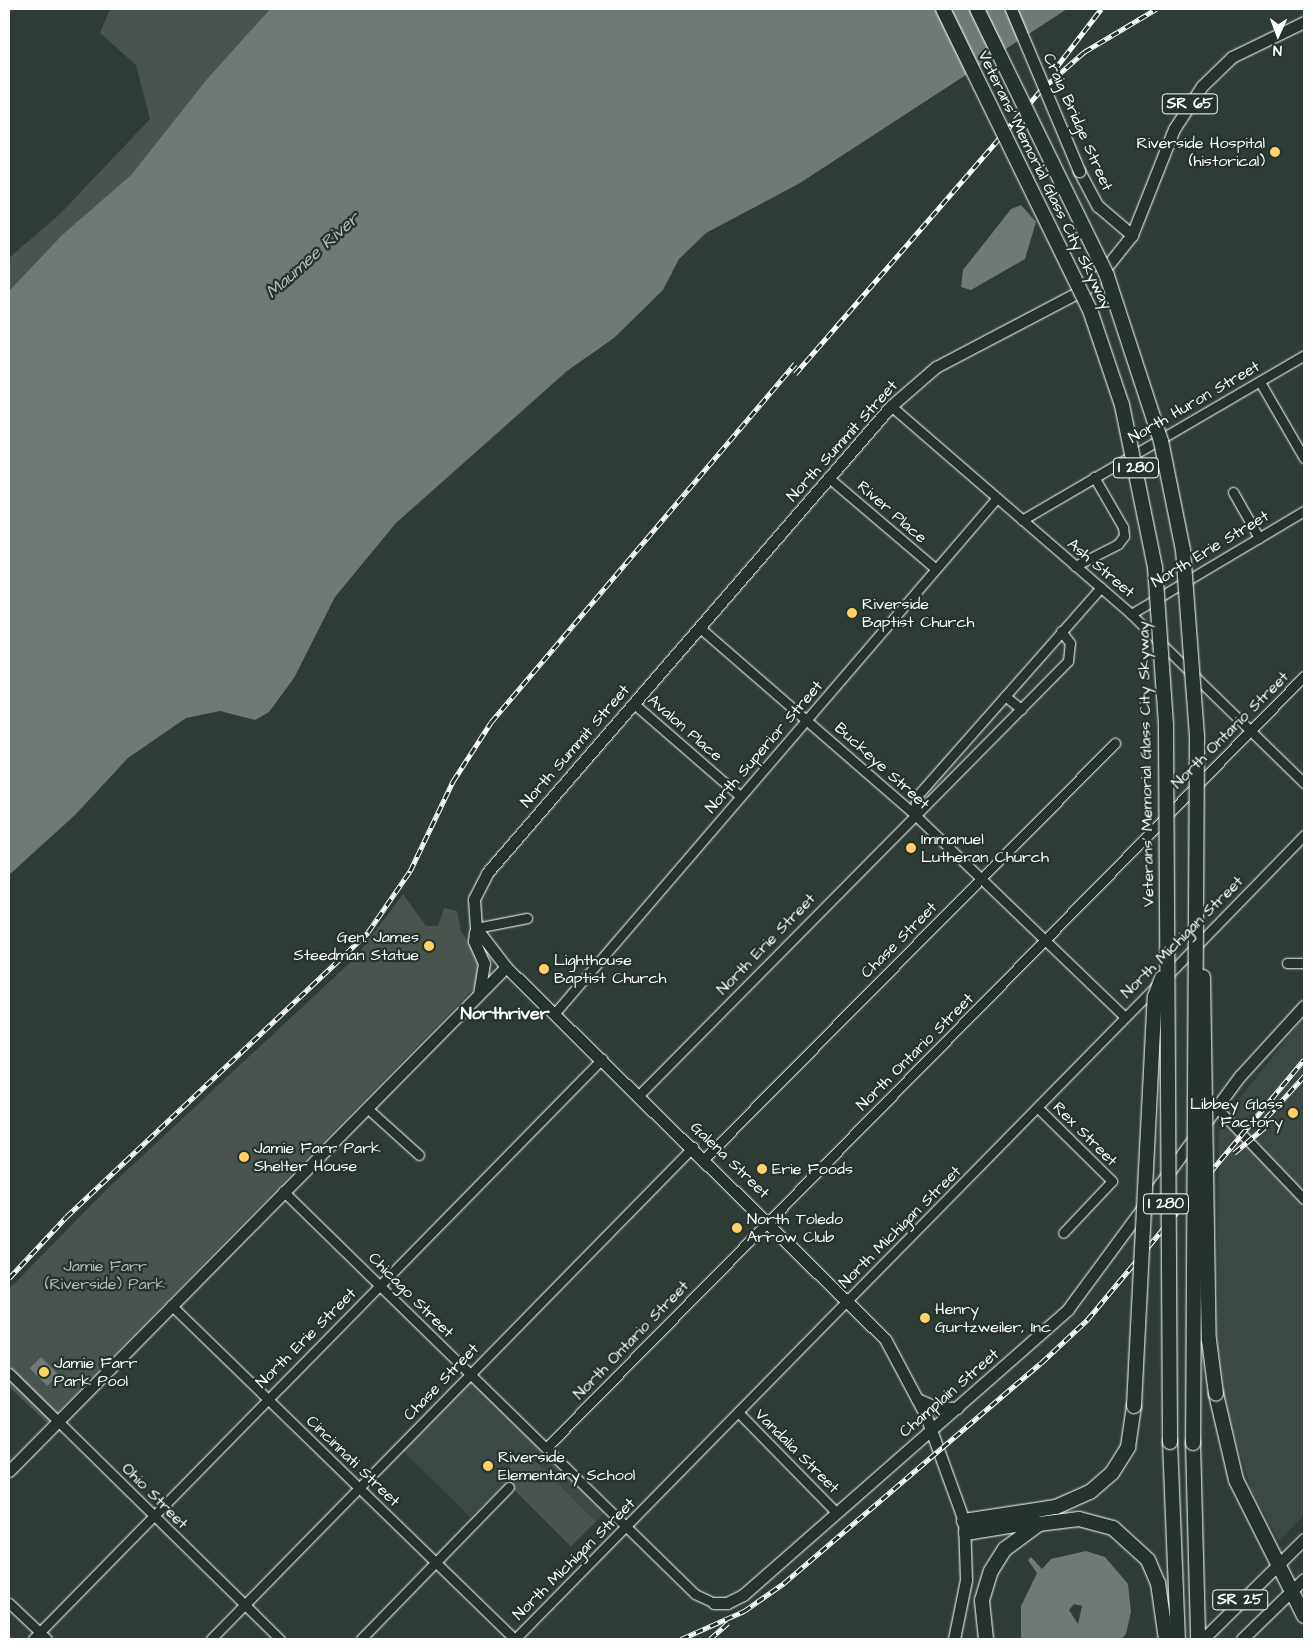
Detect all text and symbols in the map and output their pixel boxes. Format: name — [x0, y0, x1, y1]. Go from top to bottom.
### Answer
north arrow — [1253, 10, 1303, 60]
text: N — [1273, 40, 1282, 60]
street label: Veterans' Memorial Glass City Skyway — [974, 47, 1116, 313]
street label: Craig Bridge Street — [1039, 50, 1117, 194]
road number: SR 65 — [1161, 92, 1219, 116]
place label: Riverside Hospital (historical) — [1136, 133, 1265, 171]
marker: Riverside Hospital (historical) — [1269, 146, 1281, 158]
water label: Maumee River — [262, 208, 364, 304]
street label: North Huron Street — [1125, 357, 1263, 447]
street label: North Summit Street — [782, 376, 902, 506]
road number: I 280 — [1112, 456, 1160, 480]
street label: River Place — [853, 477, 931, 547]
street label: North Erie Street — [1148, 506, 1272, 592]
street label: Ash Street — [1063, 534, 1139, 602]
place label: Riverside Baptist Church — [862, 594, 974, 632]
marker: Riverside Baptist Church — [846, 607, 858, 619]
street label: Veterans' Memorial Glass City Skyway — [1134, 621, 1158, 907]
street label: North Ontario Street — [1167, 667, 1293, 793]
street label: North Superior Street — [701, 677, 827, 817]
street label: North Summit Street — [516, 681, 634, 811]
street label: Avalon Place — [644, 690, 726, 766]
street label: Buckeye Street — [830, 718, 934, 814]
place label: Immanuel Lutheran Church — [921, 829, 1049, 867]
marker: Immanuel Lutheran Church — [905, 842, 917, 854]
street label: North Michigan Street — [1117, 872, 1247, 1002]
street label: North Erie Street — [713, 889, 819, 999]
street label: Chase Street — [857, 898, 941, 982]
place label: Gen. James Steedman Statue — [294, 927, 419, 965]
marker: Gen. James Steedman Statue — [423, 940, 435, 952]
place label: Lighthouse Baptist Church — [554, 950, 666, 988]
marker: Lighthouse Baptist Church — [538, 963, 550, 975]
street label: North Ontario Street — [852, 989, 978, 1115]
district label: Northriver — [460, 1003, 550, 1025]
place label: Libbey Glass Factory — [1190, 1094, 1283, 1132]
street label: Rex Street — [1049, 1098, 1121, 1170]
marker: Libbey Glass Factory — [1287, 1107, 1299, 1119]
street label: Galena Street — [687, 1118, 773, 1202]
place label: Jamie Farr Park Shelter House — [254, 1138, 381, 1176]
marker: Jamie Farr Park Shelter House — [238, 1151, 250, 1163]
place label: Erie Foods — [772, 1159, 853, 1179]
street label: North Michigan Street — [835, 1162, 965, 1292]
marker: Erie Foods — [756, 1163, 768, 1175]
road number: I 280 — [1142, 1192, 1190, 1216]
place label: North Toledo Arrow Club — [747, 1209, 843, 1247]
marker: North Toledo Arrow Club — [731, 1222, 743, 1234]
street label: Chicago Street — [364, 1248, 458, 1342]
park label: Jamie Farr (Riverside) Park — [45, 1256, 165, 1294]
street label: North Ontario Street — [569, 1277, 693, 1403]
street label: North Erie Street — [252, 1284, 360, 1392]
place label: Henry Gurtzweiler, Inc — [935, 1299, 1051, 1337]
marker: Henry Gurtzweiler, Inc — [919, 1312, 931, 1324]
street label: Chase Street — [399, 1339, 483, 1425]
street label: Champlain Street — [895, 1345, 1003, 1441]
place label: Jamie Farr Park Pool — [54, 1353, 137, 1391]
marker: Jamie Farr Park Pool — [38, 1366, 50, 1378]
street label: Vandalia Street — [751, 1405, 843, 1497]
street label: Cincinnati Street — [302, 1411, 404, 1511]
place label: Riverside Elementary School — [498, 1447, 635, 1485]
street label: Ohio Street — [118, 1459, 192, 1533]
marker: Riverside Elementary School — [482, 1460, 494, 1472]
street label: North Michigan Street — [509, 1494, 639, 1624]
road number: SR 25 — [1211, 1588, 1269, 1612]

